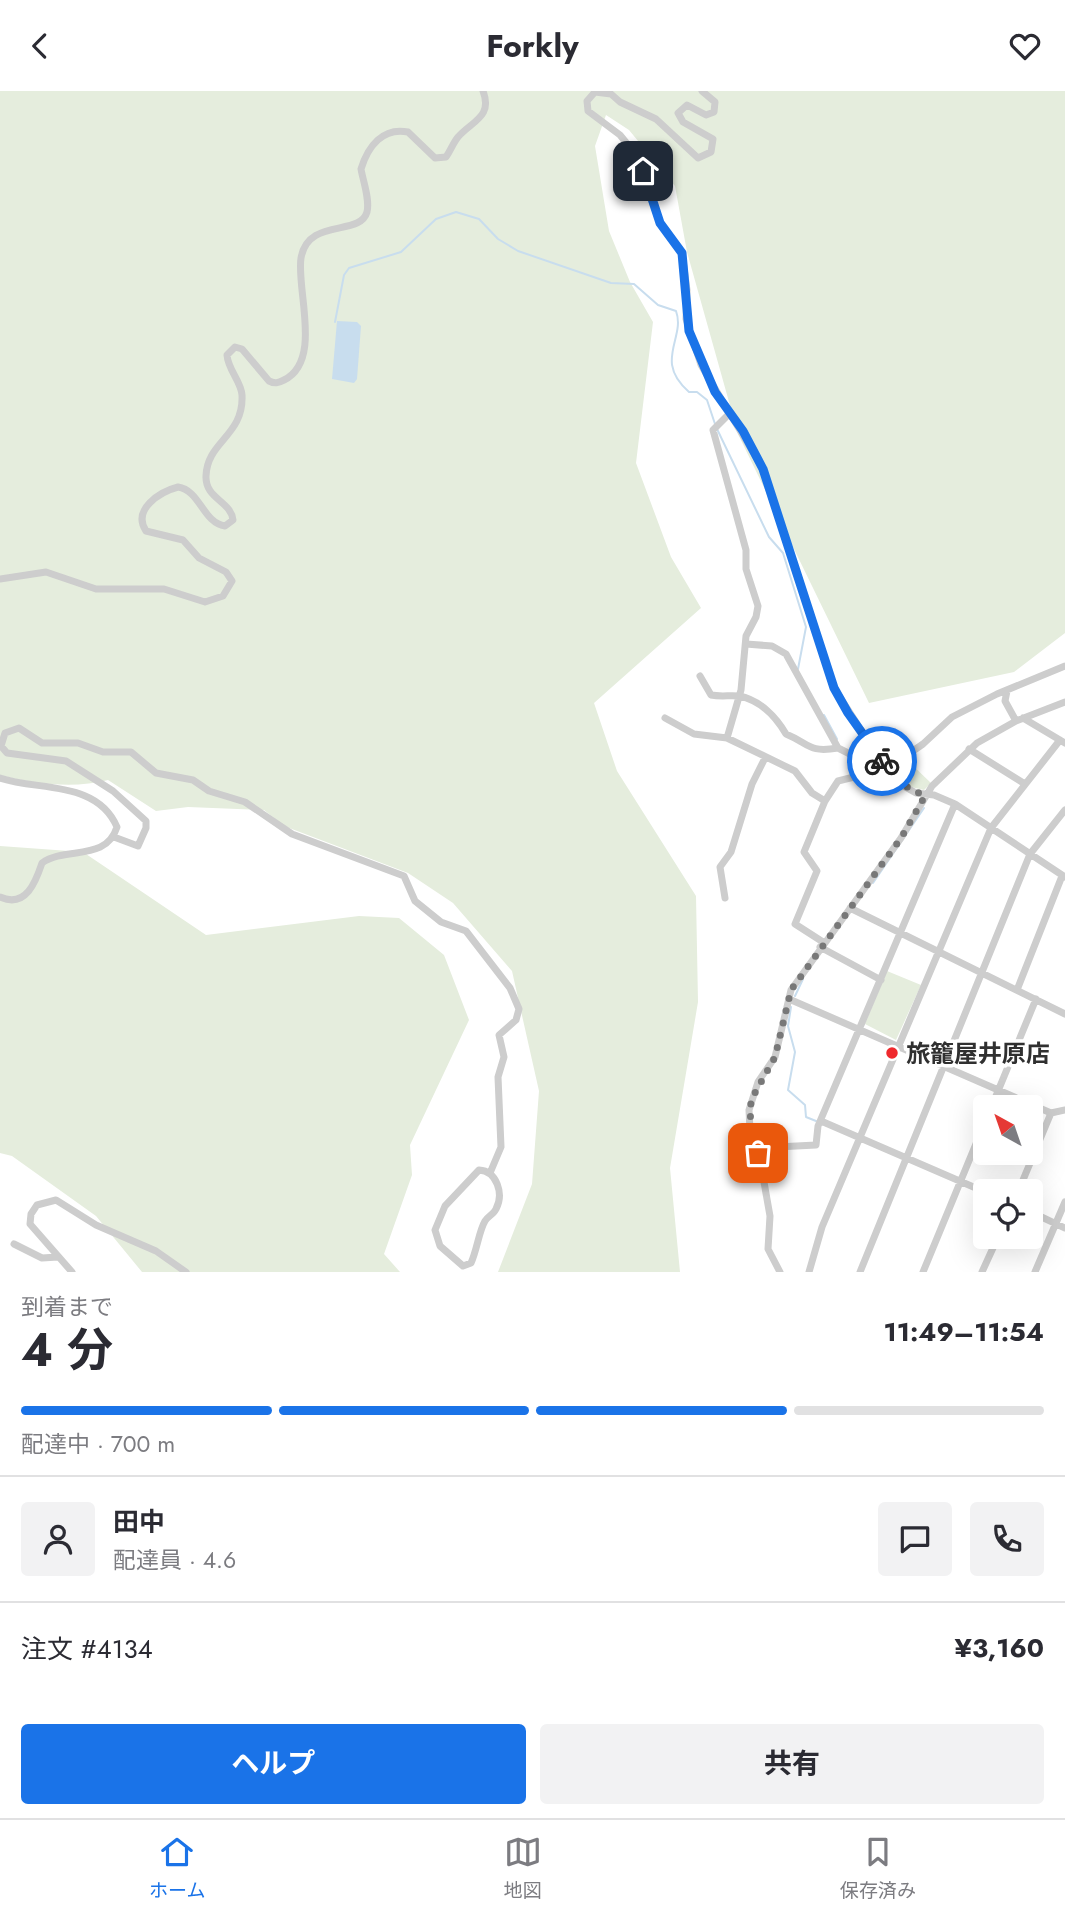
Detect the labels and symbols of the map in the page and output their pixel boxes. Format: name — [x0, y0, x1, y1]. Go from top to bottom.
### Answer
pin — [613, 141, 673, 201]
courier — [847, 726, 917, 796]
place label: 旅籠屋井原店 — [906, 1036, 1050, 1071]
marker: 旅籠屋井原店 — [884, 1045, 900, 1061]
north arrow — [973, 1095, 1043, 1165]
pin — [728, 1123, 788, 1183]

